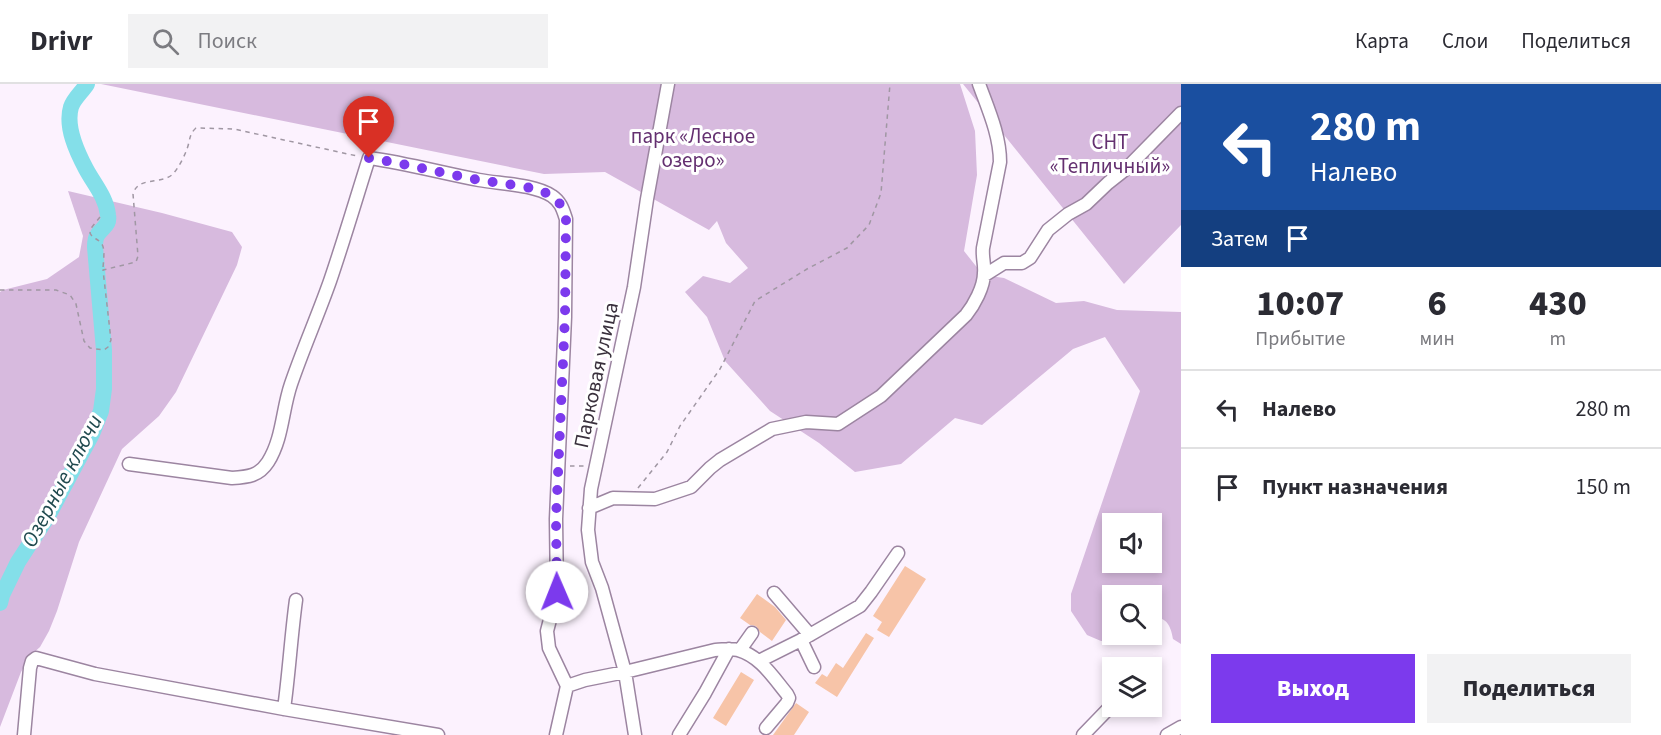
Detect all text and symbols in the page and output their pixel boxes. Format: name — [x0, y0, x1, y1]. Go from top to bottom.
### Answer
search box — [128, 14, 548, 68]
text: Drivr — [30, 21, 92, 61]
icon: search — [149, 25, 182, 58]
text: Поиск — [197, 25, 257, 57]
text: Карта — [1355, 26, 1409, 56]
text: Слои — [1442, 26, 1488, 56]
text: Поделиться — [1521, 26, 1631, 56]
pin — [343, 96, 394, 158]
text: 280 m — [1310, 97, 1421, 157]
icon: arrive — [352, 105, 385, 138]
icon: left — [1211, 108, 1289, 186]
park label: парк «Лесное озеро» — [631, 121, 755, 175]
park label: СНТ «Тепличный» — [1050, 127, 1170, 181]
text: Налево — [1310, 153, 1397, 192]
icon: arrive — [1281, 222, 1314, 255]
text: Затем — [1211, 223, 1269, 255]
text: 10:07 — [1256, 278, 1344, 329]
text: 6 — [1428, 278, 1447, 329]
text: 430 — [1529, 278, 1587, 329]
street label: Парковая улица — [566, 299, 626, 451]
text: Прибытие — [1255, 325, 1345, 353]
text: мин — [1420, 325, 1455, 353]
text: m — [1550, 325, 1566, 353]
icon: left — [1211, 393, 1244, 426]
text: Налево — [1262, 393, 1336, 425]
text: 280 m — [1576, 393, 1631, 425]
water label: Озерные ключи — [14, 409, 110, 553]
icon: arrive — [1211, 471, 1244, 504]
text: Пункт назначения — [1262, 471, 1448, 503]
text: 150 m — [1576, 471, 1631, 503]
map controls — [1102, 513, 1162, 717]
button: sound — [1102, 513, 1162, 573]
position arrow — [525, 560, 589, 624]
button: search — [1102, 585, 1162, 645]
button: Выход — [1211, 654, 1415, 723]
button: Поделиться — [1427, 654, 1631, 723]
button: layers — [1102, 657, 1162, 717]

